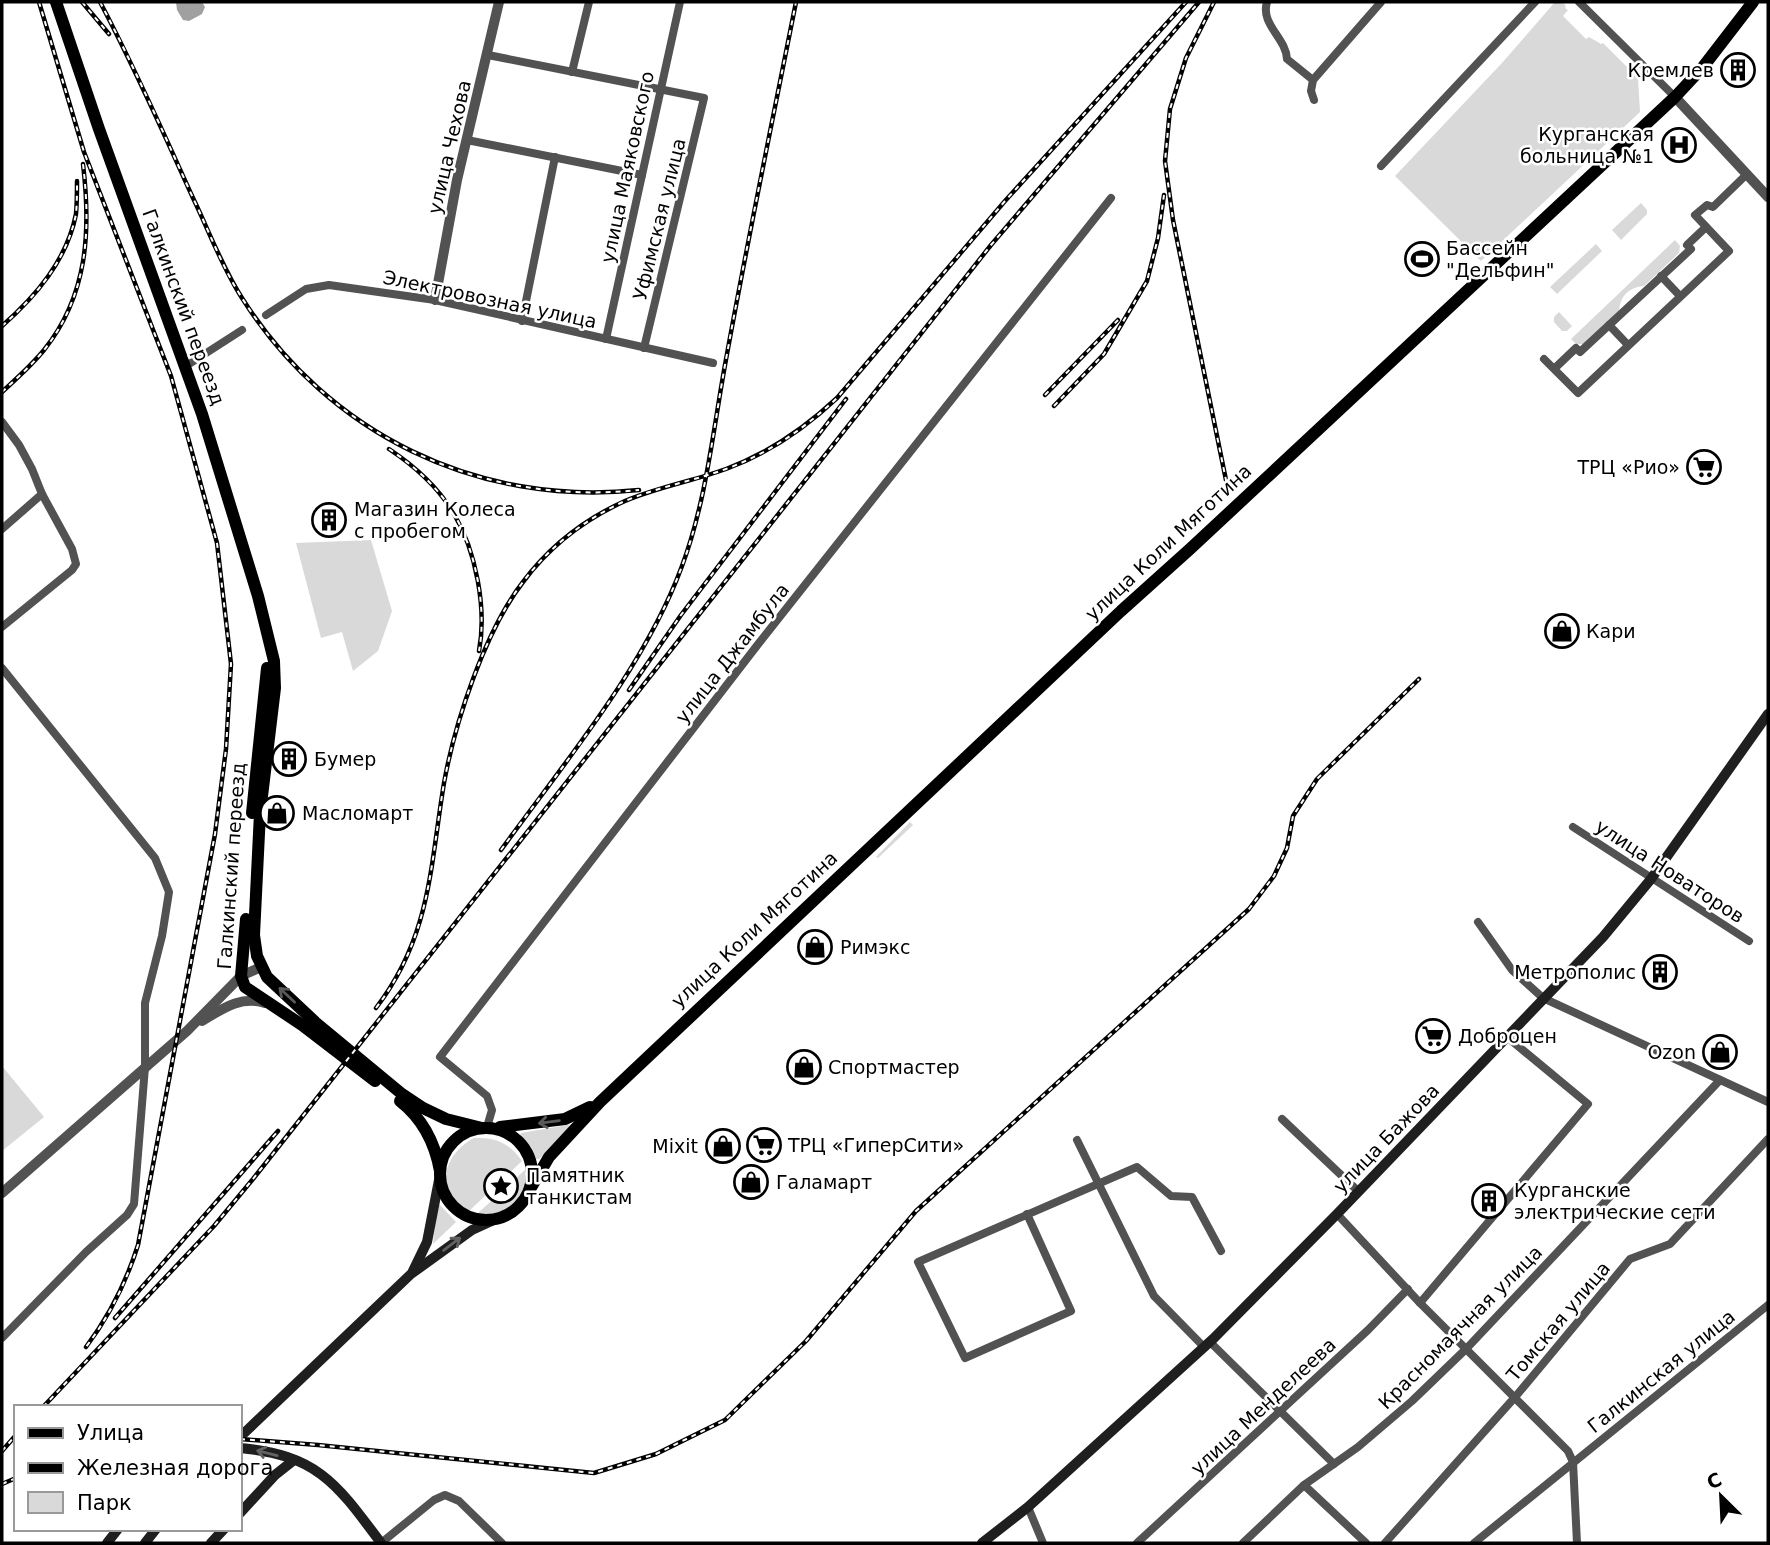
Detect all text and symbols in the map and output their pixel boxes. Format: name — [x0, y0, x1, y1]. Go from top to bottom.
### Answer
building icon: Кремлев — [1719, 51, 1757, 89]
place label: Кремлев — [1627, 59, 1714, 81]
street label: улица Маяковского — [596, 69, 658, 265]
street label: улица Чехова — [423, 78, 475, 216]
place label: Курганская больница №1 — [1520, 123, 1654, 167]
hospital icon: Курганская больница №1 — [1660, 126, 1698, 164]
street label: Уфимская улица — [628, 136, 690, 302]
street label: Галкинский переезд — [138, 206, 230, 408]
place label: Бассейн "Дельфин" — [1446, 237, 1554, 281]
sports icon: Бассейн "Дельфин" — [1403, 240, 1441, 278]
street label: Электровозная улица — [381, 266, 599, 332]
supermarket icon: ТРЦ «Рио» — [1685, 448, 1723, 486]
place label: ТРЦ «Рио» — [1576, 456, 1680, 478]
street label: улица Коли Мяготина — [1080, 459, 1256, 625]
place label: Магазин Колеса с пробегом — [354, 498, 516, 542]
building icon: Магазин Колеса с пробегом — [310, 501, 348, 539]
street label: улица Джамбула — [671, 579, 793, 727]
shop icon: Кари — [1543, 612, 1581, 650]
place label: Кари — [1586, 620, 1636, 642]
building icon: Бумер — [270, 740, 308, 778]
place label: Бумер — [314, 748, 376, 770]
street label: Галкинский переезд — [213, 762, 249, 970]
shop icon: Масломарт — [258, 794, 296, 832]
place label: Масломарт — [302, 802, 413, 824]
street label: улица Новаторов — [1592, 815, 1748, 927]
street label: улица Коли Мяготина — [666, 846, 842, 1012]
shop icon: Римэкс — [796, 928, 834, 966]
place label: Римэкс — [840, 936, 911, 958]
building icon: Метрополис — [1641, 953, 1679, 991]
place label: Метрополис — [1514, 961, 1636, 983]
one-way arrow — [279, 987, 296, 1004]
supermarket icon: Доброцен — [1414, 1017, 1452, 1055]
place label: Доброцен — [1458, 1025, 1557, 1047]
shop icon: Ozon — [1701, 1033, 1739, 1071]
place label: Ozon — [1647, 1041, 1696, 1063]
shop icon: Спортмастер — [785, 1048, 823, 1086]
place label: Спортмастер — [828, 1056, 960, 1078]
street label: улица Бажова — [1329, 1079, 1443, 1197]
one-way arrow — [538, 1116, 560, 1129]
supermarket icon: ТРЦ «ГиперСити» — [745, 1126, 783, 1164]
shop icon: Mixit — [704, 1127, 742, 1165]
place label: ТРЦ «ГиперСити» — [787, 1134, 964, 1156]
place label: Mixit — [652, 1135, 698, 1157]
shop icon: Галамарт — [732, 1163, 770, 1201]
place label: Памятник танкистам — [526, 1164, 632, 1208]
place icon: Памятник танкистам — [482, 1167, 520, 1205]
place label: Галамарт — [776, 1171, 872, 1193]
place label: Курганские электрические сети — [1514, 1179, 1716, 1223]
building icon: Курганские электрические сети — [1470, 1182, 1508, 1220]
one-way arrow — [442, 1237, 461, 1252]
street label: Красномаячная улица — [1374, 1241, 1546, 1413]
street label: Томская улица — [1501, 1257, 1614, 1386]
street label: Галкинская улица — [1583, 1305, 1739, 1437]
street label: улица Менделеева — [1186, 1333, 1340, 1479]
legend — [14, 1405, 242, 1531]
text: Улица — [77, 1421, 144, 1445]
one-way arrow — [256, 1446, 279, 1459]
text: Железная дорога — [77, 1456, 273, 1480]
north arrow — [1686, 1461, 1756, 1531]
text: С — [1703, 1468, 1725, 1493]
text: Парк — [77, 1491, 132, 1515]

